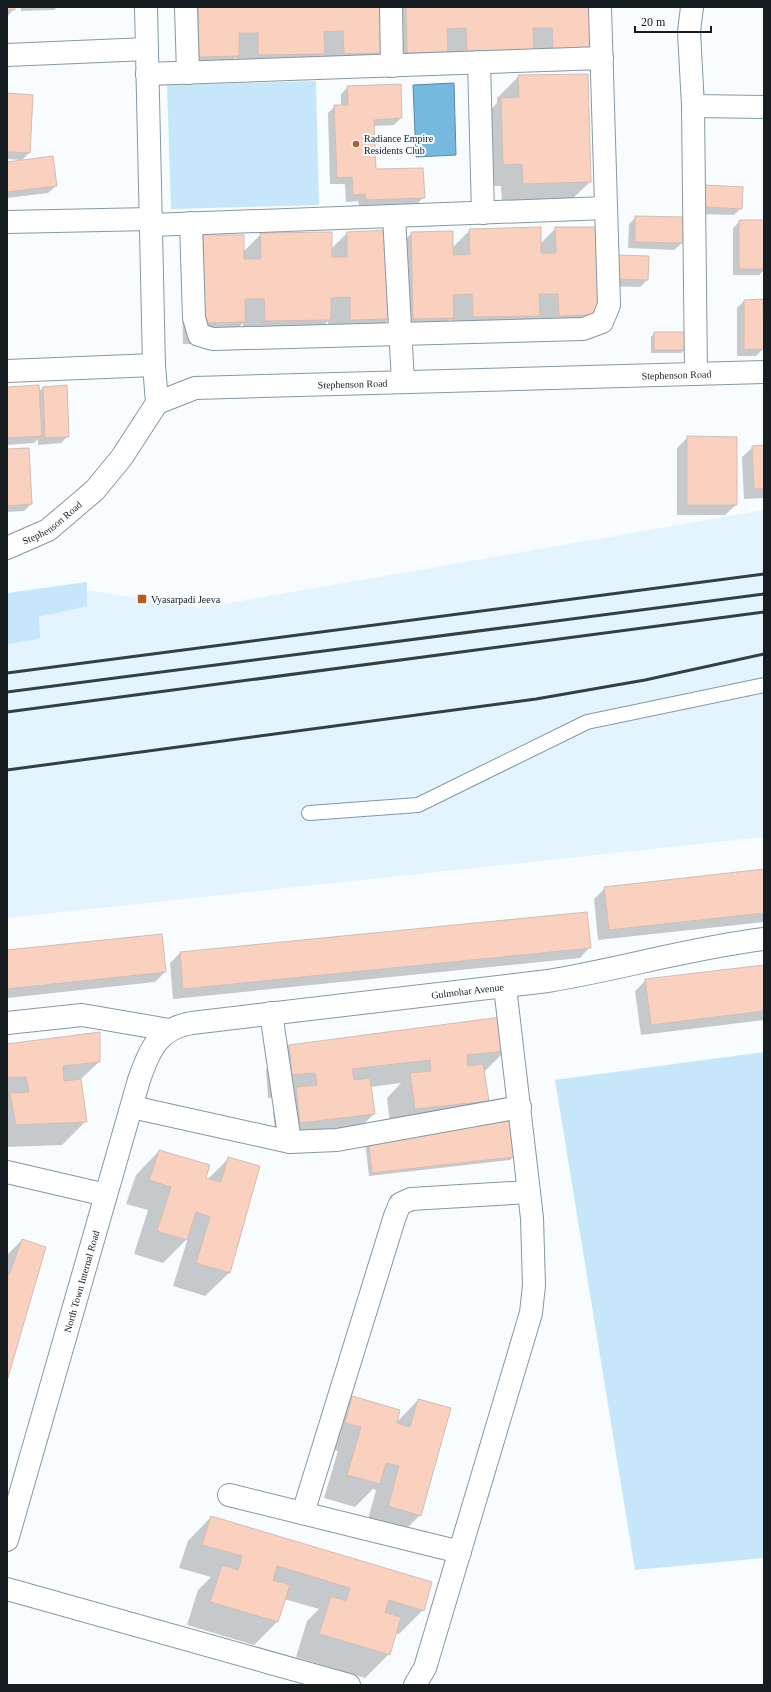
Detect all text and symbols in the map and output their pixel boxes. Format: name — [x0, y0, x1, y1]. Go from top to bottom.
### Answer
scale bar — [635, 8, 711, 34]
text: 20 m — [641, 15, 666, 29]
place label: Radiance Empire Residents Club — [364, 133, 434, 156]
marker: Radiance Empire Residents Club — [351, 139, 361, 149]
street label: Stephenson Road — [641, 368, 712, 381]
street label: Stephenson Road — [318, 377, 388, 390]
street label: Stephenson Road — [20, 499, 84, 546]
marker: Vyasarpadi Jeeva — [136, 593, 148, 605]
place label: Vyasarpadi Jeeva — [151, 594, 221, 605]
street label: Gulmohar Avenue — [431, 981, 505, 1000]
street label: North Town Internal Road — [61, 1229, 101, 1334]

